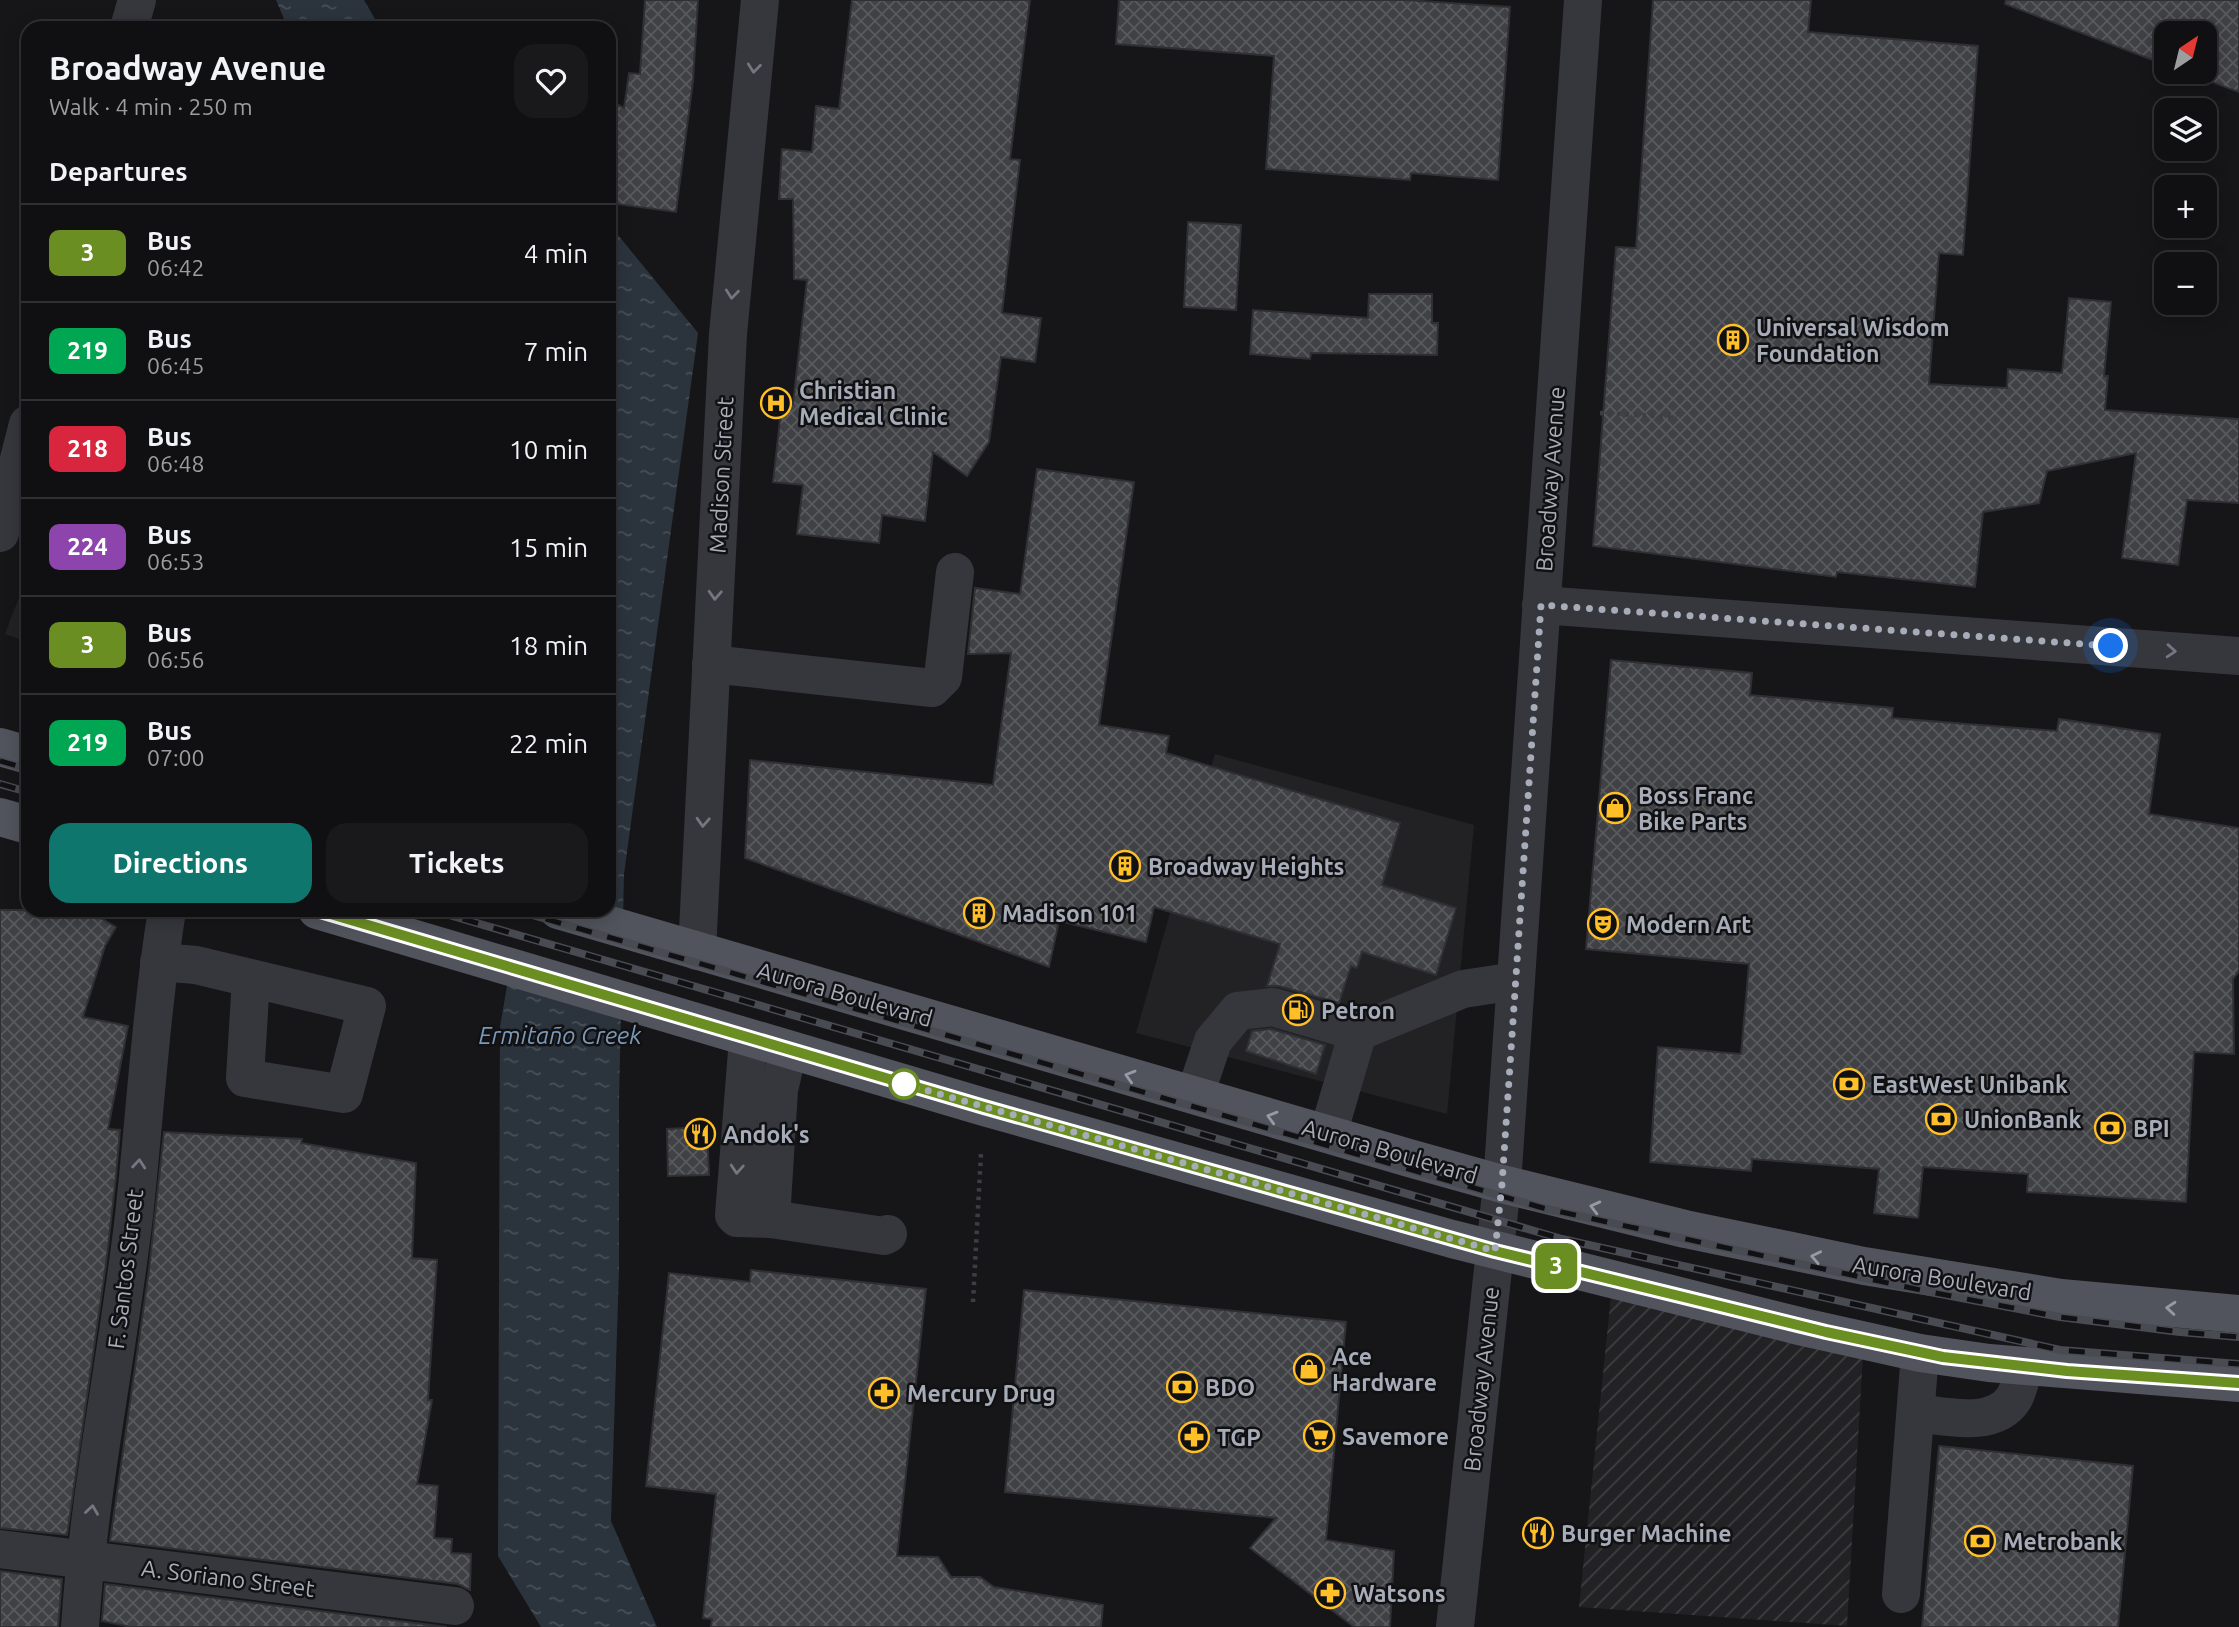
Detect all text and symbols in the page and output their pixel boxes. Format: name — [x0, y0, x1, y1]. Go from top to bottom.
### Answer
north arrow — [2154, 21, 2217, 84]
map controls — [2154, 21, 2217, 315]
button: heart — [514, 44, 588, 118]
text: Broadway Avenue — [49, 49, 326, 86]
one-way arrow — [746, 62, 761, 74]
text: Walk · 4 min · 250 m — [49, 94, 253, 119]
button: layers — [2154, 98, 2217, 161]
text: Departures — [49, 157, 187, 186]
button: + — [2154, 175, 2217, 238]
text: Bus — [147, 226, 192, 255]
text: 3 — [81, 239, 94, 266]
text: 4 min — [524, 239, 588, 268]
button: − — [2154, 252, 2217, 315]
text: 06:42 — [147, 255, 205, 280]
one-way arrow — [724, 289, 739, 300]
place label: Universal Wisdom Foundation — [1756, 315, 1949, 366]
building icon: Universal Wisdom Foundation — [1716, 323, 1750, 357]
text: Bus — [147, 324, 192, 353]
text: 219 — [67, 337, 108, 364]
text: 7 min — [524, 337, 588, 366]
text: 06:45 — [147, 353, 205, 378]
place label: Christian Medical Clinic — [799, 378, 948, 429]
hospital icon: Christian Medical Clinic — [759, 386, 793, 420]
street label: Broadway Avenue — [1531, 386, 1569, 572]
street label: Madison Street — [704, 396, 738, 554]
text: Bus — [147, 422, 192, 451]
text: 218 — [67, 435, 108, 462]
text: 10 min — [509, 435, 588, 464]
text: 06:48 — [147, 451, 205, 476]
text: Bus — [147, 520, 192, 549]
text: 224 — [67, 533, 108, 560]
text: 15 min — [509, 533, 588, 562]
text: 06:53 — [147, 549, 205, 574]
one-way arrow — [707, 590, 722, 601]
text: Bus — [147, 618, 192, 647]
your location — [2093, 628, 2128, 663]
text: 3 — [81, 631, 94, 658]
text: 18 min — [509, 631, 588, 660]
one-way arrow — [2166, 643, 2177, 658]
text: 06:56 — [147, 647, 205, 672]
text: Bus — [147, 716, 192, 745]
text: 219 — [67, 729, 108, 756]
text: 22 min — [509, 729, 588, 758]
text: 07:00 — [147, 745, 205, 770]
place label: Boss Franc Bike Parts — [1638, 783, 1753, 834]
shop icon: Boss Franc Bike Parts — [1598, 791, 1632, 825]
one-way arrow — [696, 817, 711, 828]
button: Directions — [49, 823, 312, 903]
button: Tickets — [326, 823, 588, 903]
building icon: Broadway Heights — [1108, 849, 1142, 883]
place label: Broadway Heights — [1148, 854, 1344, 879]
building icon: Madison 101 — [962, 896, 996, 930]
place label: Madison 101 — [1002, 901, 1138, 926]
theatre icon: Modern Art — [1586, 907, 1620, 941]
place label: Modern Art — [1626, 912, 1751, 937]
street label: Aurora Boulevard — [755, 957, 935, 1031]
fuel station icon: Petron — [1281, 993, 1315, 1027]
place label: Petron — [1321, 998, 1395, 1023]
water label: Ermitaño Creek — [478, 1022, 642, 1049]
bank icon: EastWest Unibank — [1832, 1067, 1866, 1101]
unlabelled marker — [889, 1069, 919, 1099]
one-way arrow — [1124, 1069, 1136, 1084]
place label: EastWest Unibank — [1872, 1072, 2068, 1097]
bank icon: UnionBank — [1924, 1102, 1958, 1136]
place label: UnionBank — [1964, 1107, 2081, 1132]
one-way arrow — [1266, 1111, 1278, 1126]
bank icon: BPI — [2093, 1111, 2127, 1145]
street label: Aurora Boulevard — [1300, 1114, 1480, 1188]
place label: BPI — [2133, 1116, 2170, 1141]
restaurant icon: Andok's — [683, 1117, 717, 1151]
place label: Andok's — [723, 1122, 810, 1147]
one-way arrow — [131, 1158, 146, 1169]
one-way arrow — [730, 1164, 745, 1175]
street label: F. Santos Street — [103, 1188, 147, 1350]
one-way arrow — [1589, 1201, 1601, 1215]
line badge: 3 — [1533, 1243, 1579, 1289]
one-way arrow — [1810, 1250, 1822, 1265]
street label: Aurora Boulevard — [1851, 1251, 2033, 1305]
text: 3 — [1549, 1252, 1563, 1279]
street label: Broadway Avenue — [1459, 1285, 1503, 1473]
one-way arrow — [2165, 1301, 2176, 1316]
place label: Ace Hardware — [1332, 1344, 1437, 1395]
shop icon: Ace Hardware — [1292, 1352, 1326, 1386]
bank icon: BDO — [1165, 1370, 1199, 1404]
place label: BDO — [1205, 1375, 1255, 1400]
pharmacy icon: Mercury Drug — [867, 1376, 901, 1410]
place label: Mercury Drug — [907, 1381, 1056, 1406]
supermarket icon: Savemore — [1302, 1419, 1336, 1453]
pharmacy icon: TGP — [1177, 1420, 1211, 1454]
place label: Savemore — [1342, 1424, 1449, 1449]
place label: TGP — [1217, 1425, 1261, 1450]
one-way arrow — [84, 1505, 99, 1516]
restaurant icon: Burger Machine — [1521, 1516, 1555, 1550]
place label: Burger Machine — [1561, 1521, 1731, 1546]
bank icon: Metrobank — [1963, 1524, 1997, 1558]
place label: Metrobank — [2003, 1529, 2122, 1554]
street label: A. Soriano Street — [140, 1555, 316, 1601]
pharmacy icon: Watsons — [1313, 1576, 1347, 1610]
place label: Watsons — [1353, 1581, 1446, 1606]

